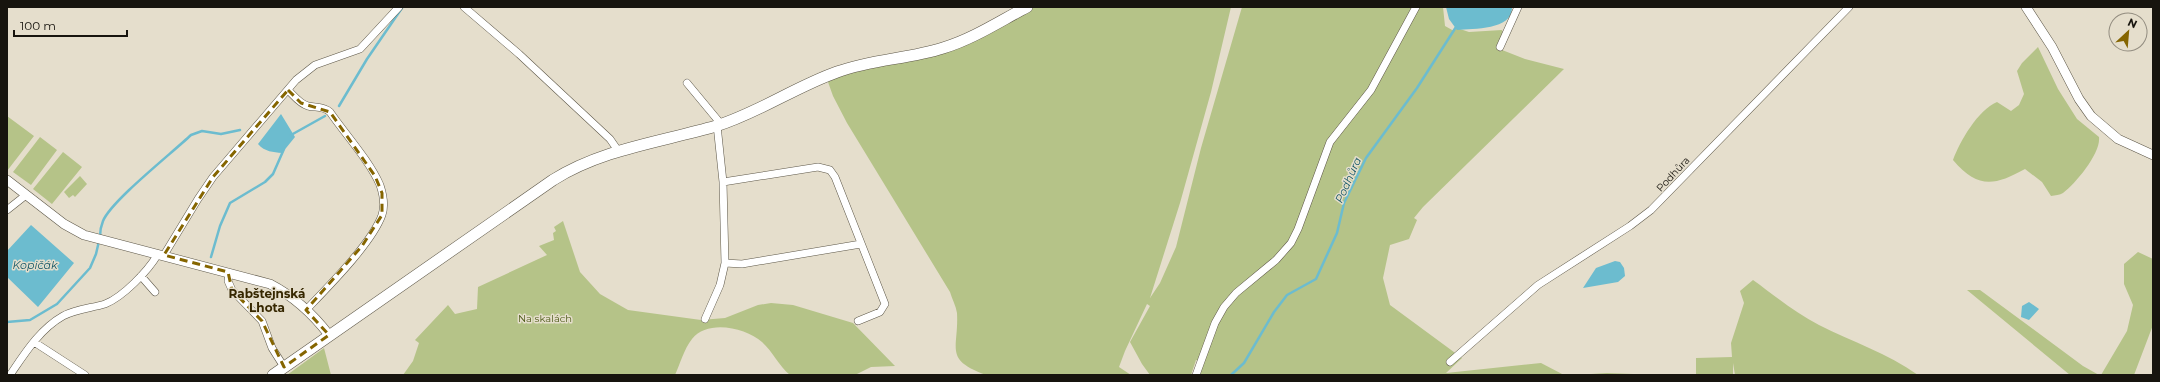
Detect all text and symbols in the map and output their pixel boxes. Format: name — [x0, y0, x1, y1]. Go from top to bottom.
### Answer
scale bar — [14, 12, 127, 38]
north arrow — [2108, 12, 2148, 52]
text: N — [2125, 15, 2139, 31]
text: 100 m — [20, 18, 56, 33]
street label: Podhůra — [1654, 154, 1692, 194]
water label: Podhůra — [1332, 155, 1364, 205]
water label: Kopičák — [13, 258, 58, 272]
district label: Rabštejnská Lhota — [229, 286, 305, 315]
park label: Na skalách — [518, 312, 572, 325]

